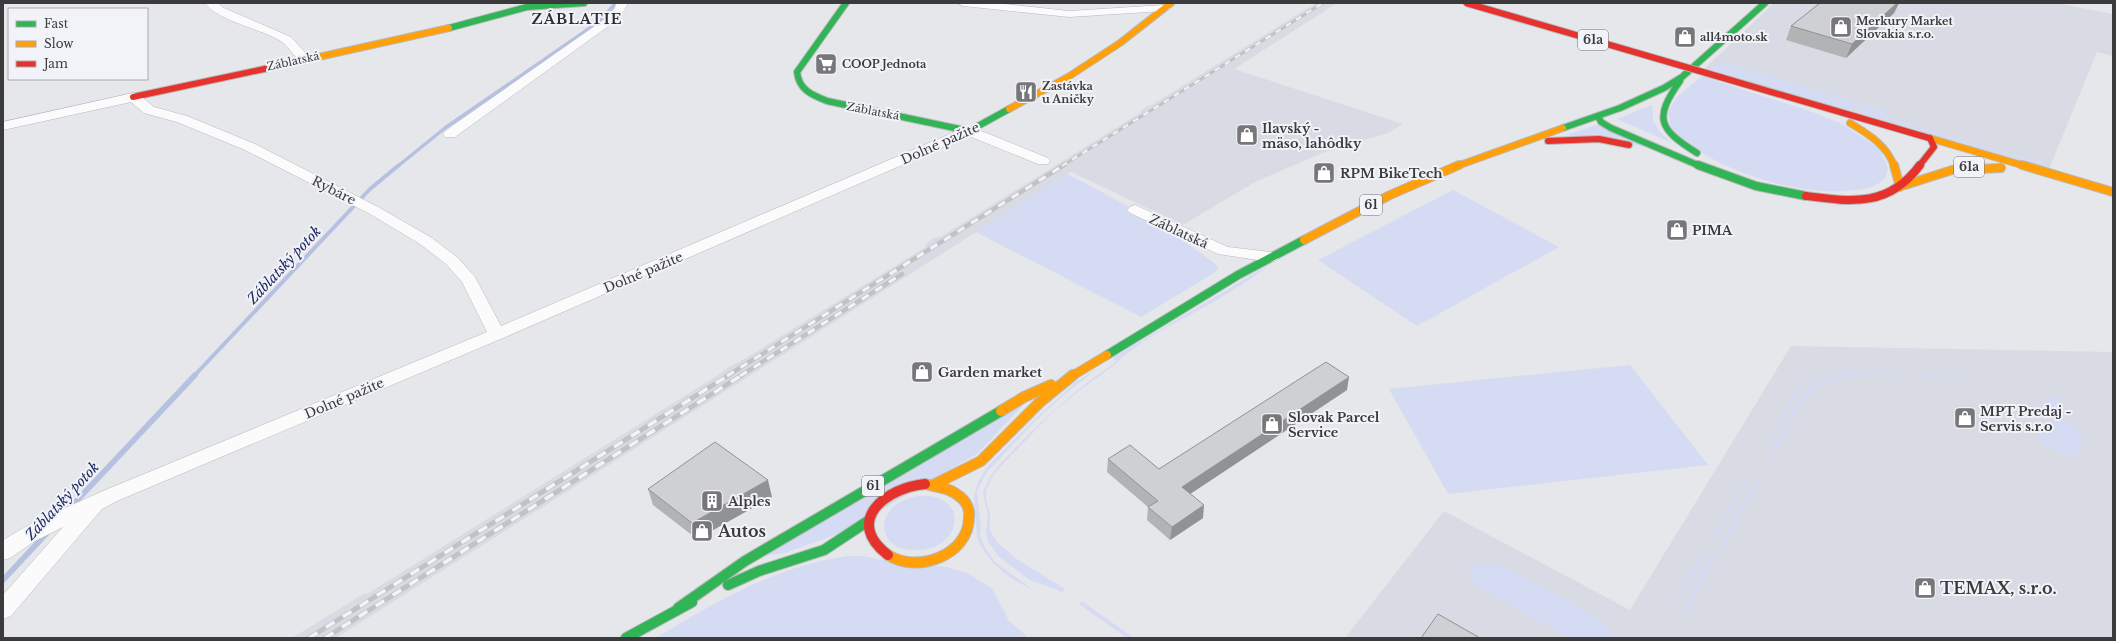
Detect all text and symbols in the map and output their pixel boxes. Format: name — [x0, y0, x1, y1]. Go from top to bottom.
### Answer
legend — [8, 8, 148, 80]
district label: ZÁBLATIE — [532, 10, 622, 28]
shop icon: Merkury Market Slovakia s.r.o. — [1828, 14, 1854, 40]
place label: Merkury Market Slovakia s.r.o. — [1856, 14, 1953, 41]
text: Fast — [44, 16, 69, 31]
shop icon: all4moto.sk — [1672, 24, 1698, 50]
road number: 61a — [1578, 30, 1608, 50]
place label: all4moto.sk — [1700, 30, 1768, 44]
text: Slow — [44, 36, 74, 51]
street label: Záblatská — [265, 48, 321, 73]
supermarket icon: COOP Jednota — [813, 51, 839, 77]
text: Jam — [42, 56, 68, 71]
place label: COOP Jednota — [842, 57, 927, 71]
restaurant icon: Zastávka u Aničky — [1013, 79, 1039, 105]
place label: Zastávka u Aničky — [1042, 79, 1095, 106]
street label: Záblatská — [845, 99, 901, 123]
street label: Dolné pažite — [898, 119, 982, 168]
place label: Ilavský - mäso, lahôdky — [1262, 120, 1362, 152]
shop icon: Ilavský - mäso, lahôdky — [1234, 122, 1260, 148]
road number: 61a — [1954, 157, 1984, 177]
shop icon: RPM BikeTech — [1311, 160, 1337, 186]
place label: RPM BikeTech — [1340, 165, 1443, 182]
street label: Rybáre — [309, 172, 359, 209]
road number: 61 — [1360, 195, 1382, 215]
street label: Záblatská — [1147, 210, 1212, 253]
shop icon: PIMA — [1664, 217, 1690, 243]
water label: Záblatský potok — [243, 222, 325, 308]
place label: PIMA — [1692, 222, 1733, 239]
street label: Dolné pažite — [601, 248, 685, 297]
shop icon: Garden market — [909, 359, 935, 385]
place label: Garden market — [938, 364, 1042, 381]
street label: Dolné pažite — [302, 374, 386, 423]
place label: MPT Predaj - Servis s.r.o — [1980, 403, 2072, 435]
shop icon: MPT Predaj - Servis s.r.o — [1952, 405, 1978, 431]
place label: Slovak Parcel Service — [1288, 409, 1380, 441]
shop icon: Slovak Parcel Service — [1259, 411, 1285, 437]
water label: Záblatský potok — [21, 458, 103, 544]
road number: 61 — [862, 476, 884, 496]
building icon: Alples — [699, 488, 725, 514]
place label: Alples — [727, 493, 770, 510]
shop icon: Autos — [689, 518, 715, 544]
place label: Autos — [717, 521, 766, 541]
shop icon: TEMAX, s.r.o. — [1912, 575, 1938, 601]
place label: TEMAX, s.r.o. — [1940, 578, 2057, 598]

